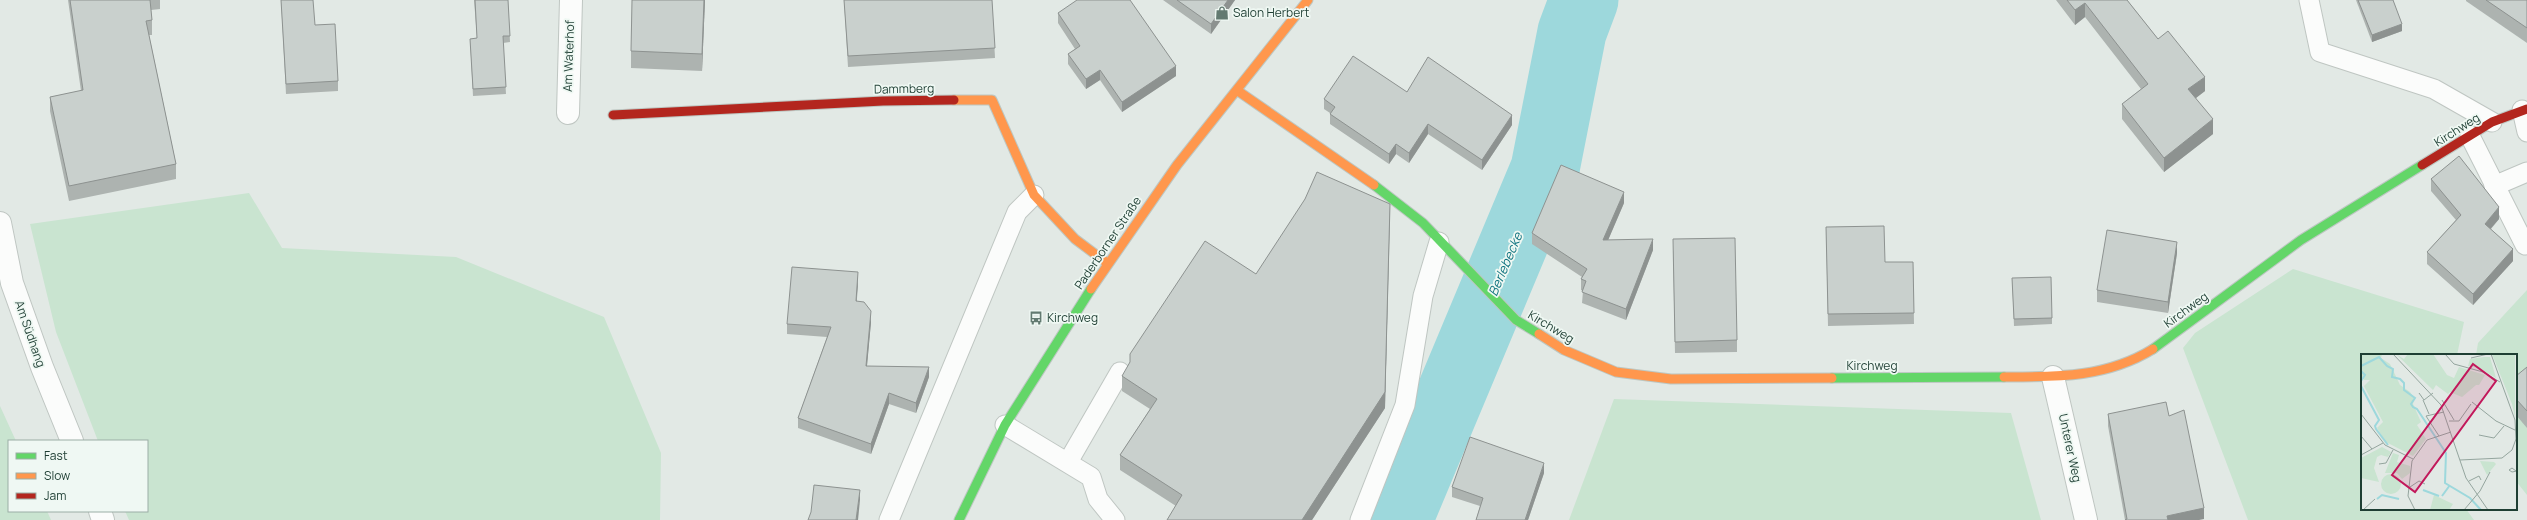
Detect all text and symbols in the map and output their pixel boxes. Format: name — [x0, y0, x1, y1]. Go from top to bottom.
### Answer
place label: Salon Herbert — [1233, 4, 1309, 21]
shop icon: Salon Herbert — [1214, 5, 1230, 21]
street label: Am Waterhof — [559, 19, 578, 92]
street label: Dammberg — [874, 79, 934, 98]
street label: Kirchweg — [2431, 109, 2483, 150]
street label: Paderborner Straße — [1070, 193, 1145, 292]
water label: Berlebecke — [1484, 228, 1527, 298]
street label: Kirchweg — [2160, 288, 2211, 331]
street label: Am Südhang — [11, 298, 50, 370]
street label: Kirchweg — [1525, 306, 1577, 347]
place label: Kirchweg — [1047, 309, 1098, 326]
bus stop icon: Kirchweg — [1028, 310, 1044, 326]
inset map — [2361, 354, 2517, 510]
street label: Kirchweg — [1847, 357, 1898, 374]
street label: Unterer Weg — [2055, 412, 2086, 484]
legend — [8, 440, 148, 512]
text: Fast — [44, 447, 68, 464]
text: Slow — [44, 467, 70, 484]
text: Jam — [44, 487, 66, 504]

